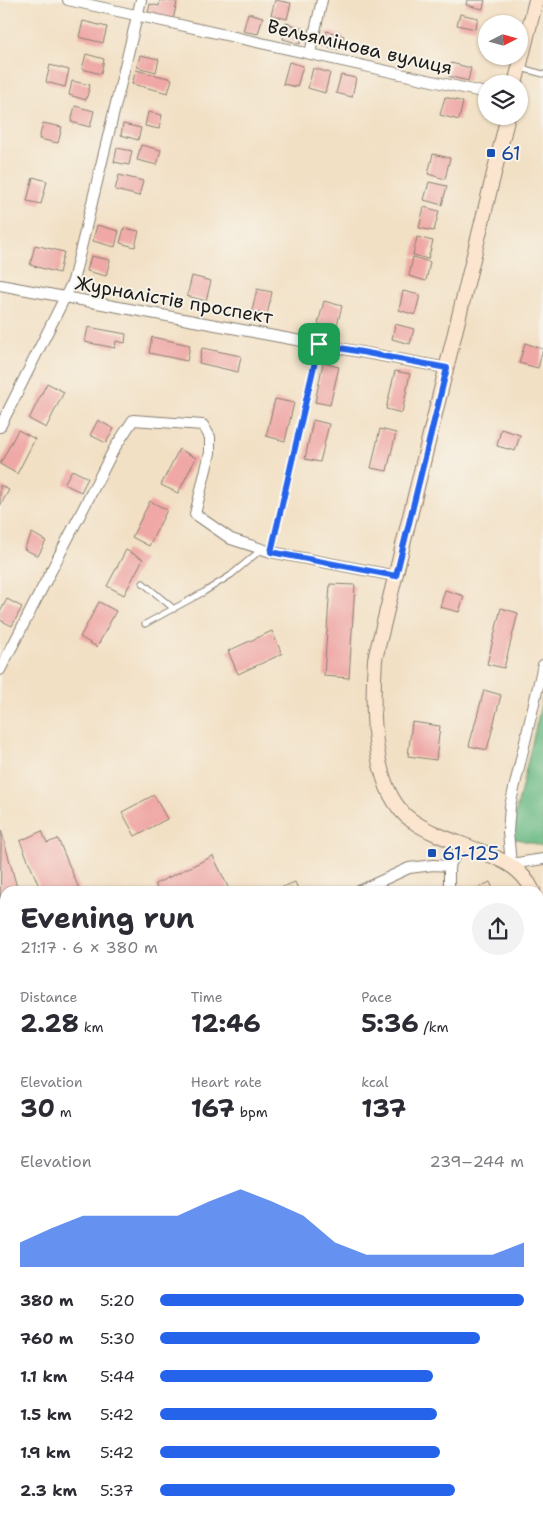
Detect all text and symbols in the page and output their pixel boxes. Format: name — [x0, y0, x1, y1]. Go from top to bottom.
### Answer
street label: Вельямінова вулиця — [265, 14, 455, 80]
north arrow — [478, 15, 528, 65]
map controls — [478, 15, 528, 125]
button: layers — [478, 75, 528, 125]
place label: 61 — [501, 141, 521, 166]
marker: 61 — [485, 147, 497, 159]
street label: Журналістів проспект — [73, 270, 275, 330]
pin — [298, 323, 340, 365]
icon: arrive — [305, 330, 333, 358]
place label: 61-125 — [442, 841, 499, 866]
marker: 61-125 — [426, 847, 438, 859]
text: Evening run — [20, 899, 195, 937]
button: share — [472, 903, 524, 955]
text: 21:17 · 6 × 380 m — [20, 937, 158, 958]
text: Distance — [20, 988, 77, 1006]
text: Time — [191, 988, 223, 1006]
text: Pace — [361, 988, 392, 1006]
text: 2.28 — [20, 1006, 79, 1040]
text: 12:46 — [191, 1006, 261, 1040]
text: 5:36 — [361, 1006, 419, 1040]
text: km — [79, 1018, 104, 1036]
text: /km — [419, 1018, 448, 1036]
text: Elevation — [20, 1073, 83, 1091]
text: Heart rate — [191, 1073, 262, 1091]
text: kcal — [361, 1073, 389, 1091]
text: 30 — [20, 1091, 55, 1125]
text: 167 — [191, 1091, 235, 1125]
text: 137 — [361, 1091, 406, 1125]
text: m — [55, 1103, 72, 1121]
text: bpm — [235, 1103, 268, 1121]
text: Elevation — [20, 1151, 92, 1172]
text: 239–244 m — [430, 1151, 524, 1172]
text: 380 m — [20, 1290, 74, 1311]
text: 5:20 — [100, 1290, 135, 1311]
text: 760 m — [20, 1328, 73, 1349]
text: 5:30 — [100, 1328, 135, 1349]
text: 1.1 km — [20, 1366, 67, 1387]
text: 5:44 — [100, 1366, 135, 1387]
text: 1.5 km — [20, 1404, 72, 1425]
text: 5:42 — [100, 1404, 134, 1425]
text: 1.9 km — [20, 1442, 71, 1463]
text: 5:42 — [100, 1442, 134, 1463]
text: 2.3 km — [20, 1480, 77, 1501]
text: 5:37 — [100, 1480, 134, 1501]

